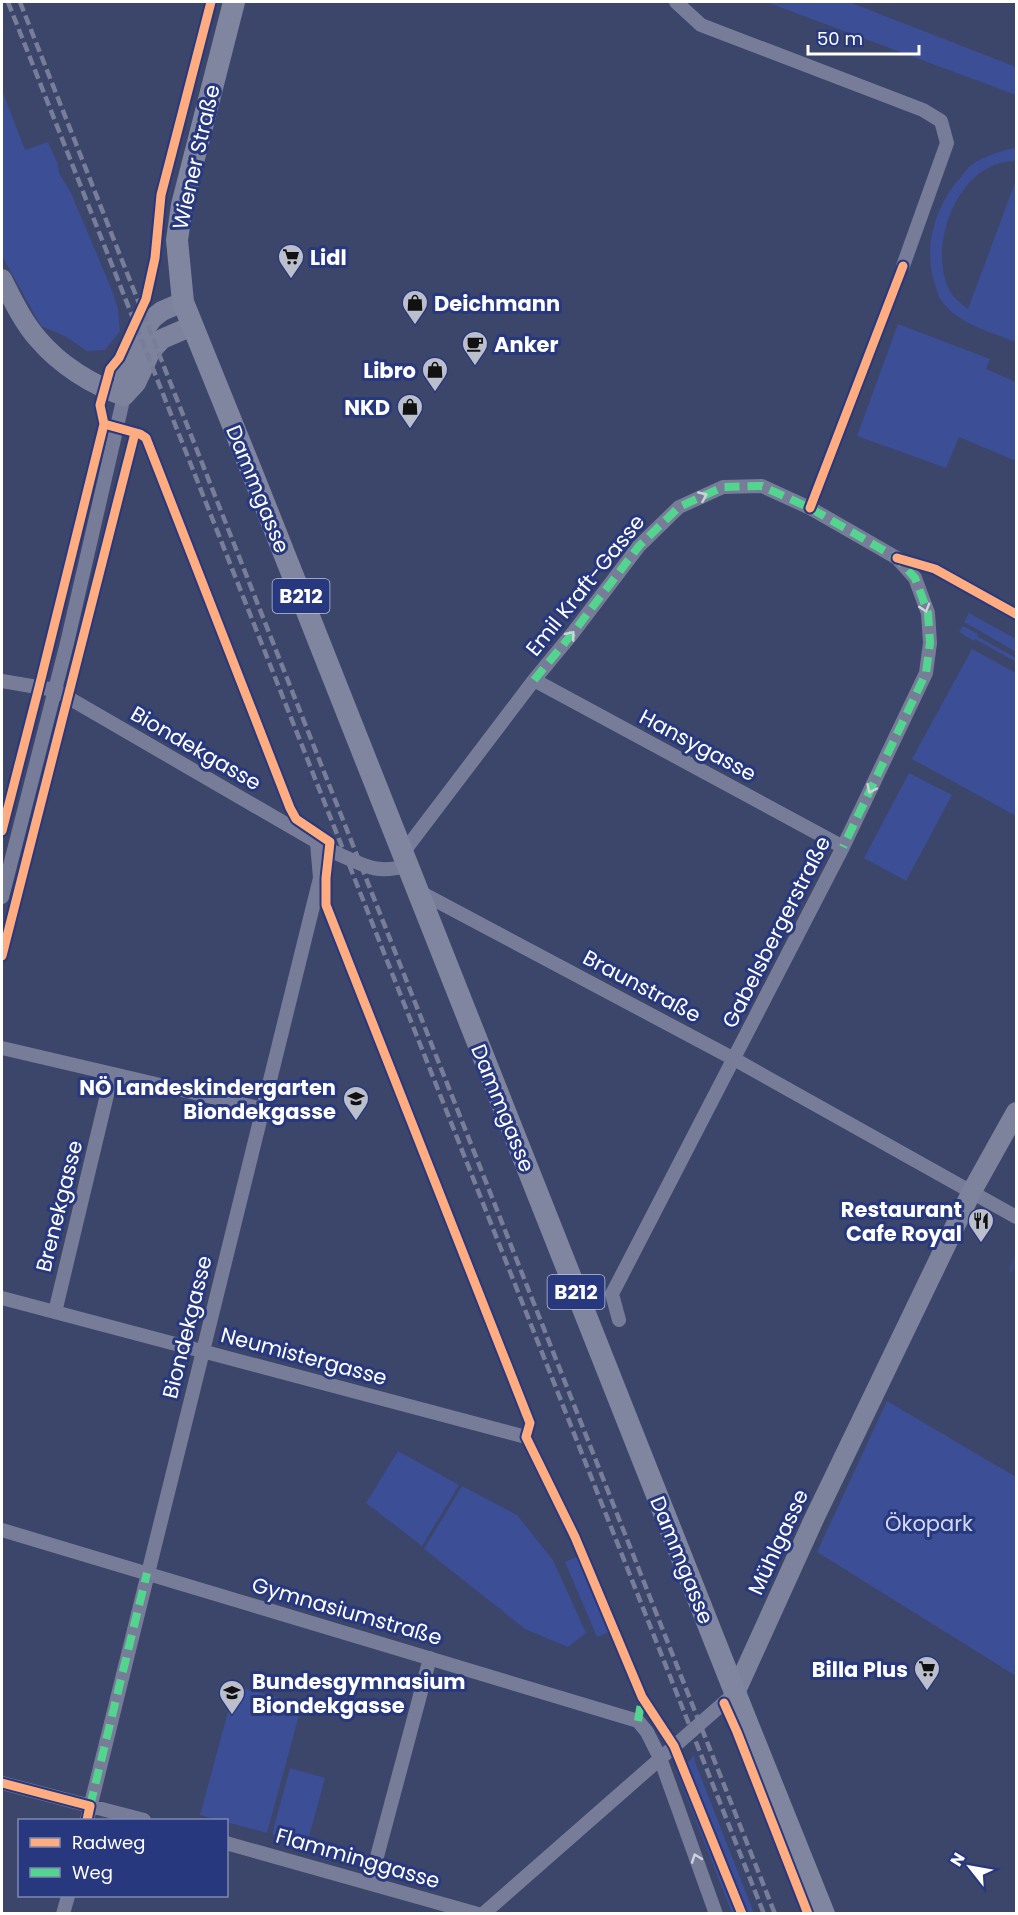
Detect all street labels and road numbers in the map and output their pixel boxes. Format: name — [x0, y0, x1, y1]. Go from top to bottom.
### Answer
street label: Wiener Straße — [165, 82, 227, 232]
street label: Dammgasse — [219, 421, 297, 557]
street label: Emil Kraft-Gasse — [519, 508, 651, 662]
road number: B212 — [272, 579, 330, 613]
street label: Biondekgasse — [125, 699, 267, 797]
street label: Hansygasse — [635, 702, 761, 788]
street label: Gabelsbergerstraße — [715, 831, 837, 1033]
street label: Braunstraße — [578, 943, 706, 1029]
street label: Dammgasse — [464, 1040, 542, 1176]
street label: Brenekgasse — [29, 1137, 89, 1275]
street label: Biondekgasse — [155, 1253, 219, 1401]
road number: B212 — [548, 1275, 604, 1309]
street label: Neumistergasse — [218, 1320, 390, 1392]
street label: Mühlgasse — [741, 1484, 815, 1600]
street label: Dammgasse — [643, 1492, 721, 1628]
street label: Gymnasiumstraße — [249, 1570, 445, 1652]
street label: Flamminggasse — [273, 1821, 443, 1895]

